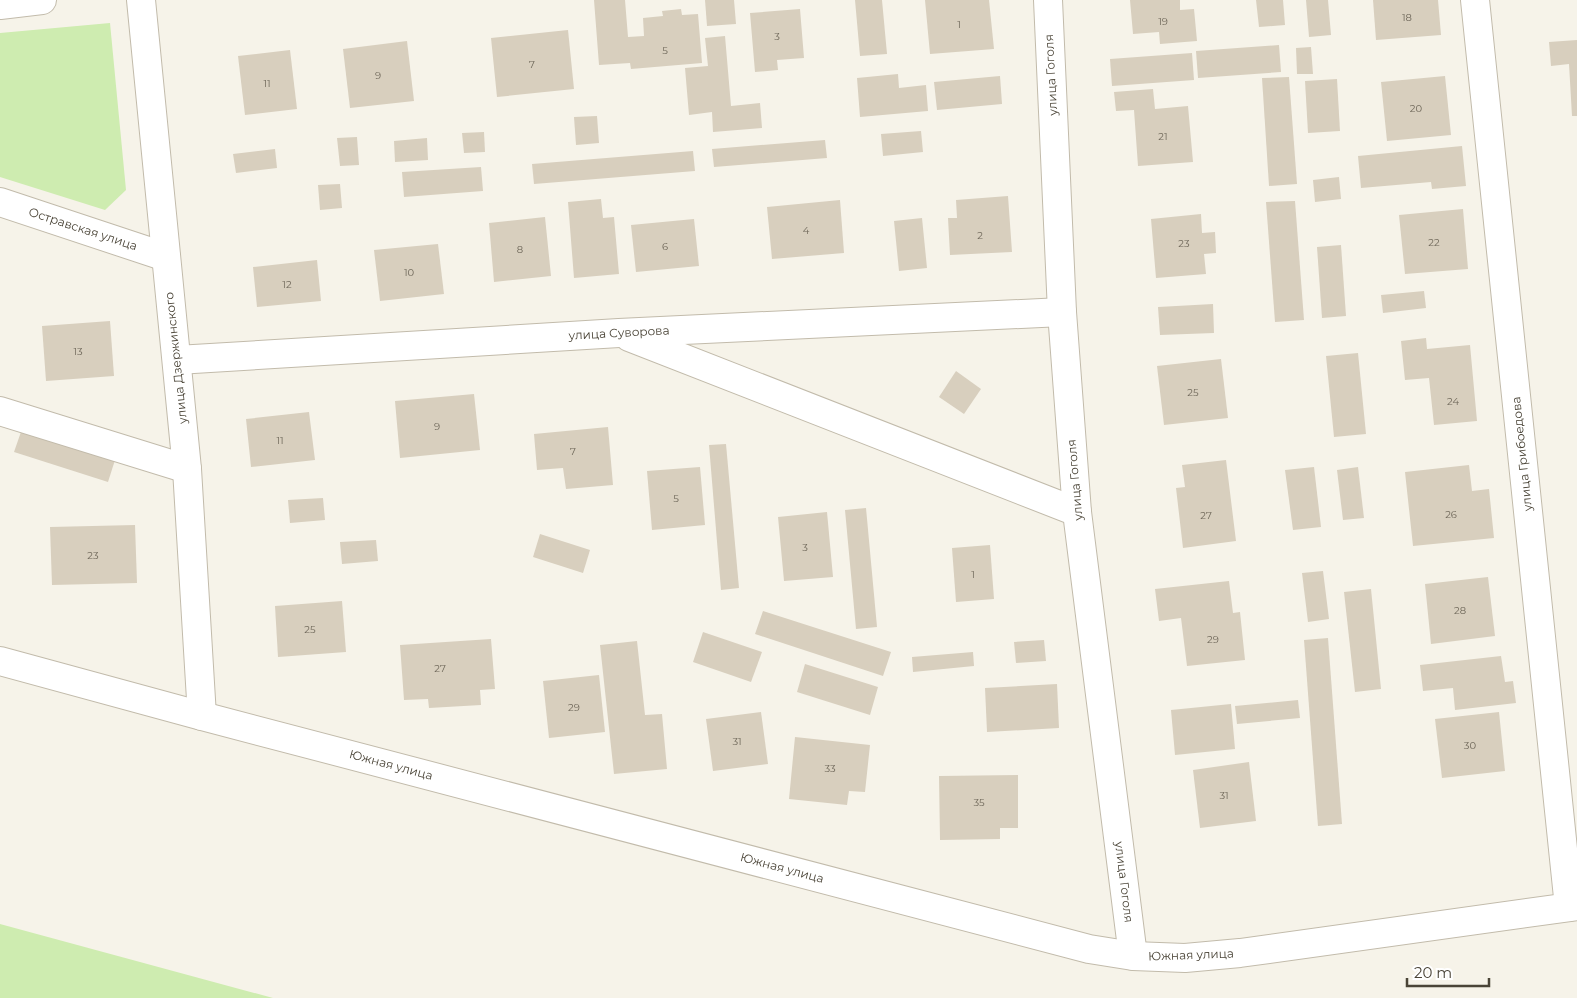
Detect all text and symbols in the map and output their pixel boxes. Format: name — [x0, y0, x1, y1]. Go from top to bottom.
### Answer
house number: 18 — [1402, 11, 1412, 24]
house number: 19 — [1158, 15, 1168, 28]
house number: 1 — [957, 18, 961, 31]
house number: 3 — [774, 30, 780, 43]
street label: улица Гоголя — [1041, 34, 1060, 117]
house number: 5 — [662, 44, 668, 57]
house number: 7 — [529, 58, 535, 71]
house number: 9 — [375, 69, 381, 82]
house number: 11 — [263, 77, 271, 90]
house number: 20 — [1410, 102, 1423, 115]
house number: 21 — [1158, 130, 1168, 143]
street label: Остравская улица — [27, 204, 139, 253]
house number: 4 — [803, 224, 810, 237]
house number: 2 — [977, 229, 983, 242]
house number: 22 — [1428, 236, 1440, 249]
house number: 23 — [1178, 237, 1190, 250]
house number: 6 — [662, 240, 668, 253]
house number: 8 — [517, 243, 523, 256]
house number: 10 — [404, 266, 414, 279]
house number: 12 — [282, 278, 292, 291]
street label: улица Дзержинского — [161, 291, 190, 426]
street label: улица Суворова — [567, 322, 670, 343]
house number: 13 — [73, 345, 83, 358]
house number: 25 — [1187, 386, 1199, 399]
house number: 24 — [1447, 395, 1459, 408]
street label: улица Грибоедова — [1508, 396, 1535, 513]
house number: 9 — [434, 420, 440, 433]
house number: 11 — [276, 434, 284, 447]
street label: улица Гоголя — [1063, 439, 1086, 522]
house number: 7 — [570, 445, 576, 458]
house number: 5 — [673, 492, 679, 505]
house number: 26 — [1445, 508, 1457, 521]
house number: 27 — [1200, 509, 1212, 522]
house number: 3 — [802, 541, 808, 554]
house number: 23 — [87, 549, 99, 562]
house number: 1 — [971, 568, 975, 581]
house number: 28 — [1454, 604, 1466, 617]
house number: 25 — [304, 623, 316, 636]
house number: 29 — [1207, 633, 1219, 646]
house number: 27 — [434, 662, 446, 675]
house number: 29 — [568, 701, 580, 714]
house number: 31 — [732, 735, 742, 748]
house number: 30 — [1464, 739, 1477, 752]
street label: Южная улица — [348, 746, 435, 783]
house number: 33 — [824, 762, 836, 775]
house number: 31 — [1219, 789, 1229, 802]
house number: 35 — [973, 796, 985, 809]
street label: улица Гоголя — [1112, 840, 1137, 923]
street label: Южная улица — [739, 849, 826, 886]
street label: Южная улица — [1148, 946, 1234, 963]
scale bar — [1407, 956, 1490, 988]
text: 20 m — [1414, 963, 1452, 982]

